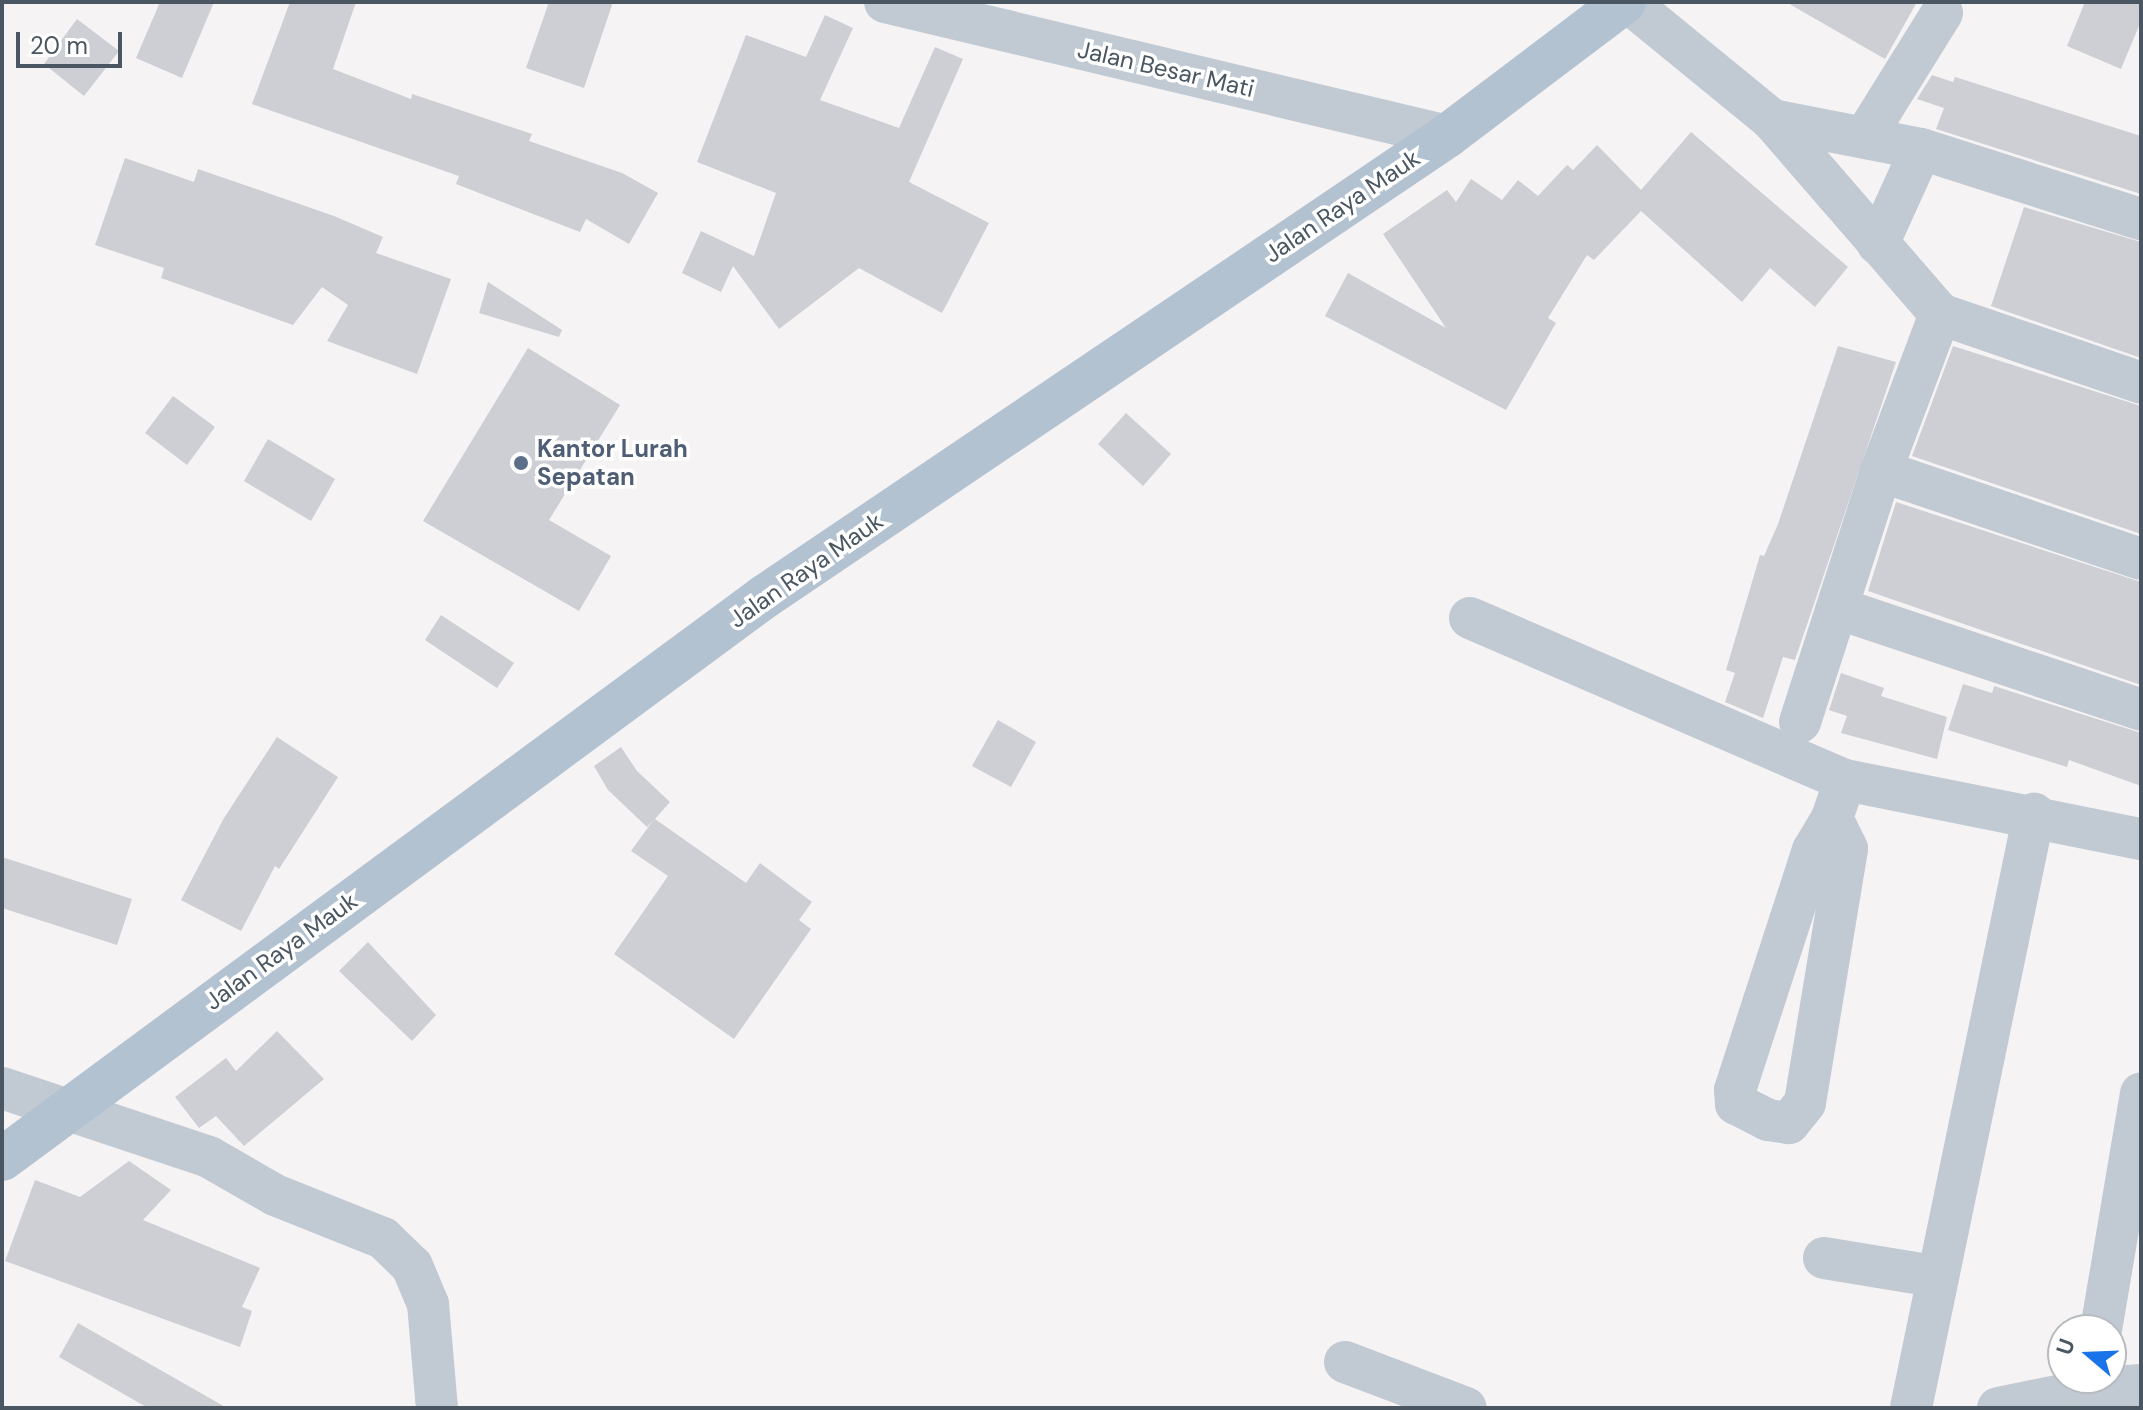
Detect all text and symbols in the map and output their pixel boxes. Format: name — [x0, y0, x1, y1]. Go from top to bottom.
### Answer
scale bar — [20, 16, 126, 66]
text: 20 m — [30, 30, 88, 61]
street label: Jalan Besar Mati — [1075, 35, 1257, 103]
street label: Jalan Raya Mauk — [1259, 143, 1425, 269]
place label: Kantor Lurah Sepatan — [537, 435, 688, 491]
marker: Kantor Lurah Sepatan — [512, 454, 530, 472]
street label: Jalan Raya Mauk — [723, 506, 889, 634]
street label: Jalan Raya Mauk — [199, 886, 363, 1016]
north arrow — [2047, 1314, 2127, 1394]
text: U — [2050, 1335, 2082, 1359]

